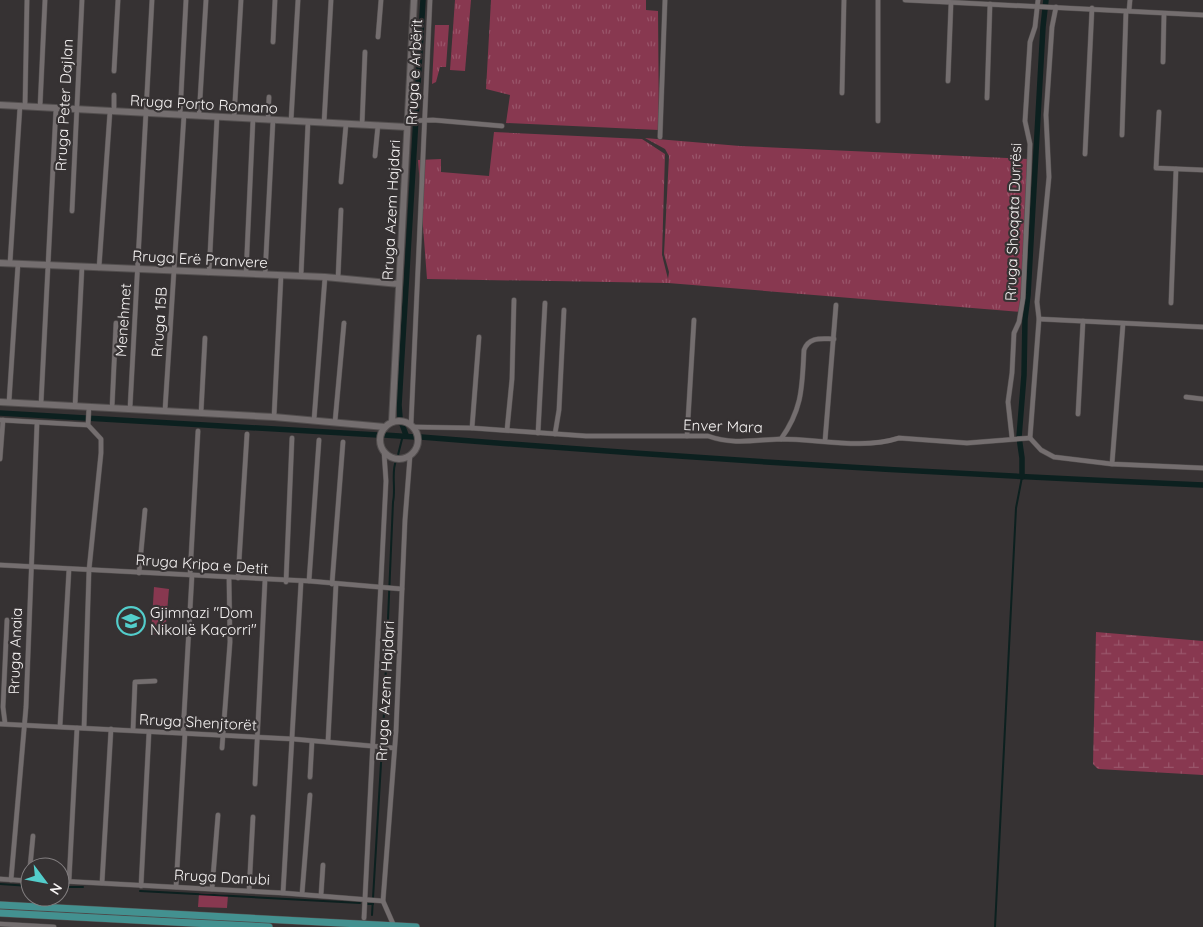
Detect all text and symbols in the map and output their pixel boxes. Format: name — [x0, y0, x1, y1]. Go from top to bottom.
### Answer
street label: Rruga e Arbërit — [402, 18, 426, 126]
street label: Rruga Peter Dajlan — [51, 38, 77, 172]
street label: Rruga Porto Romano — [130, 91, 278, 117]
street label: Rruga Azem Hajdari — [378, 139, 404, 281]
street label: Rruga Shoqata Durrësi — [1001, 143, 1025, 301]
street label: Rruga Erë Pranvere — [132, 246, 268, 272]
street label: Menehmet — [111, 283, 135, 357]
street label: Rruga 15B — [147, 286, 171, 358]
street label: Enver Mara — [683, 415, 763, 437]
street label: Rruga Kripa e Detit — [135, 550, 269, 578]
place label: Gjimnazi "Dom Nikollë Kaçorri" — [150, 603, 257, 639]
school or university icon: Gjimnazi "Dom Nikollë Kaçorri" — [116, 606, 146, 636]
street label: Rruga Anaia — [4, 607, 26, 695]
street label: Rruga Azem Hajdari — [372, 620, 398, 762]
street label: Rruga Shenjtorët — [139, 709, 257, 735]
north arrow — [20, 857, 70, 907]
street label: Rruga Danubi — [174, 865, 270, 889]
text: N — [46, 880, 66, 898]

